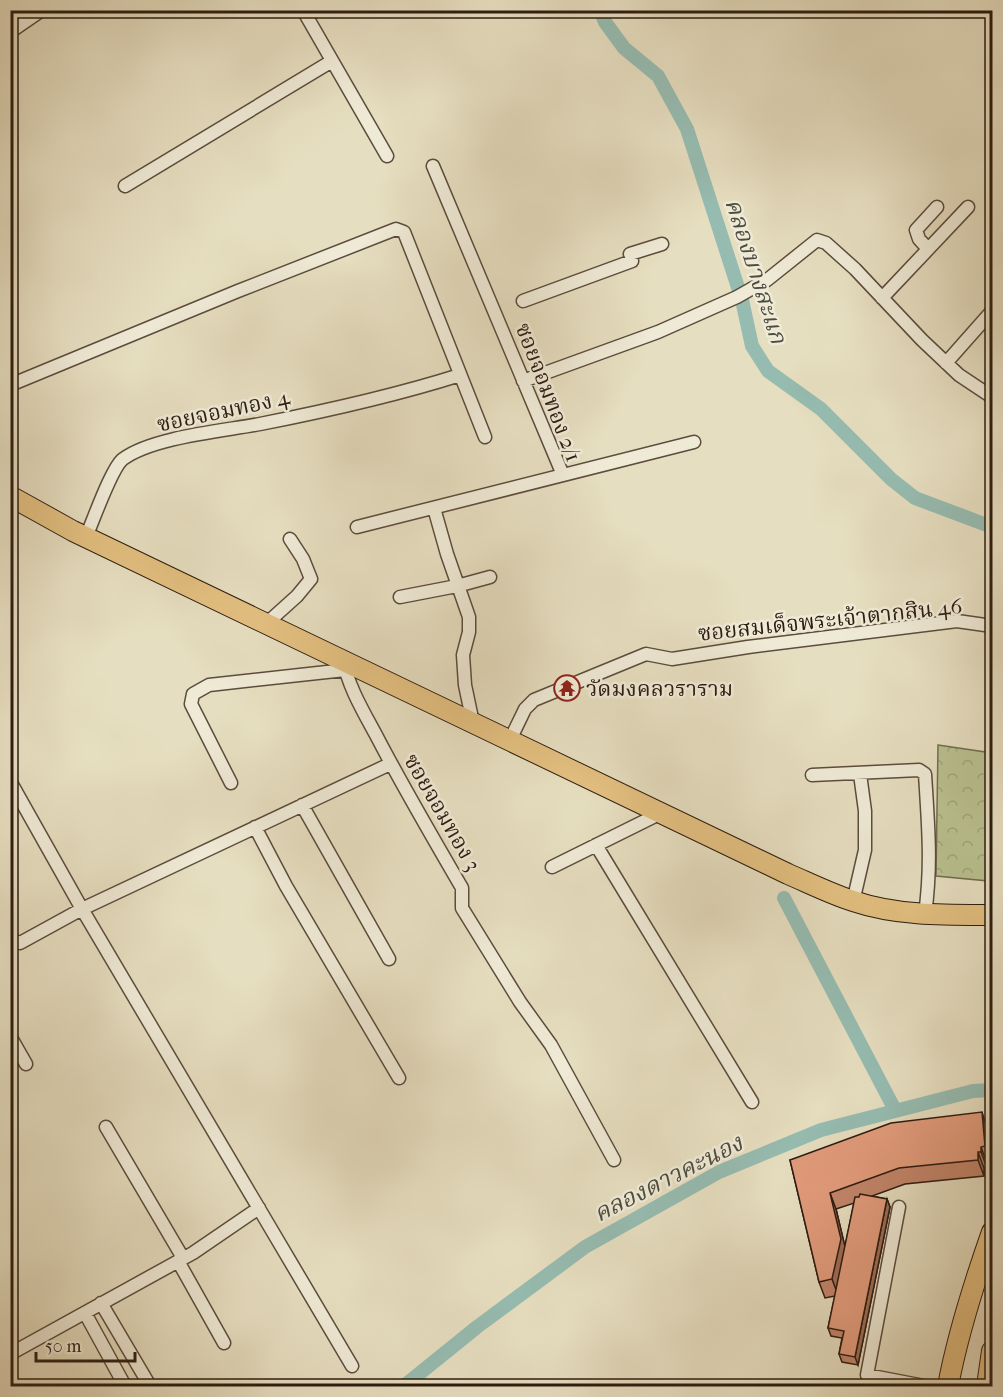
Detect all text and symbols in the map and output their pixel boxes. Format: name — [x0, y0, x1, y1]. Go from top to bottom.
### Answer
water label: คลองบางสะแก — [719, 195, 793, 348]
street label: ซอยจอมทอง 2/1 — [510, 319, 586, 465]
street label: ซอยจอมทอง 4 — [155, 384, 293, 438]
street label: ซอยสมเด็จพระเจ้าตากสิน 46 — [697, 593, 964, 647]
temple icon: วัดมงคลวราราม — [552, 673, 582, 703]
place label: วัดมงคลวราราม — [586, 676, 733, 702]
street label: ซอยจอมทอง 3 — [398, 749, 486, 876]
water label: คลองดาวคะนอง — [589, 1128, 748, 1228]
scale bar — [36, 1325, 135, 1363]
text: 50 m — [45, 1336, 82, 1357]

